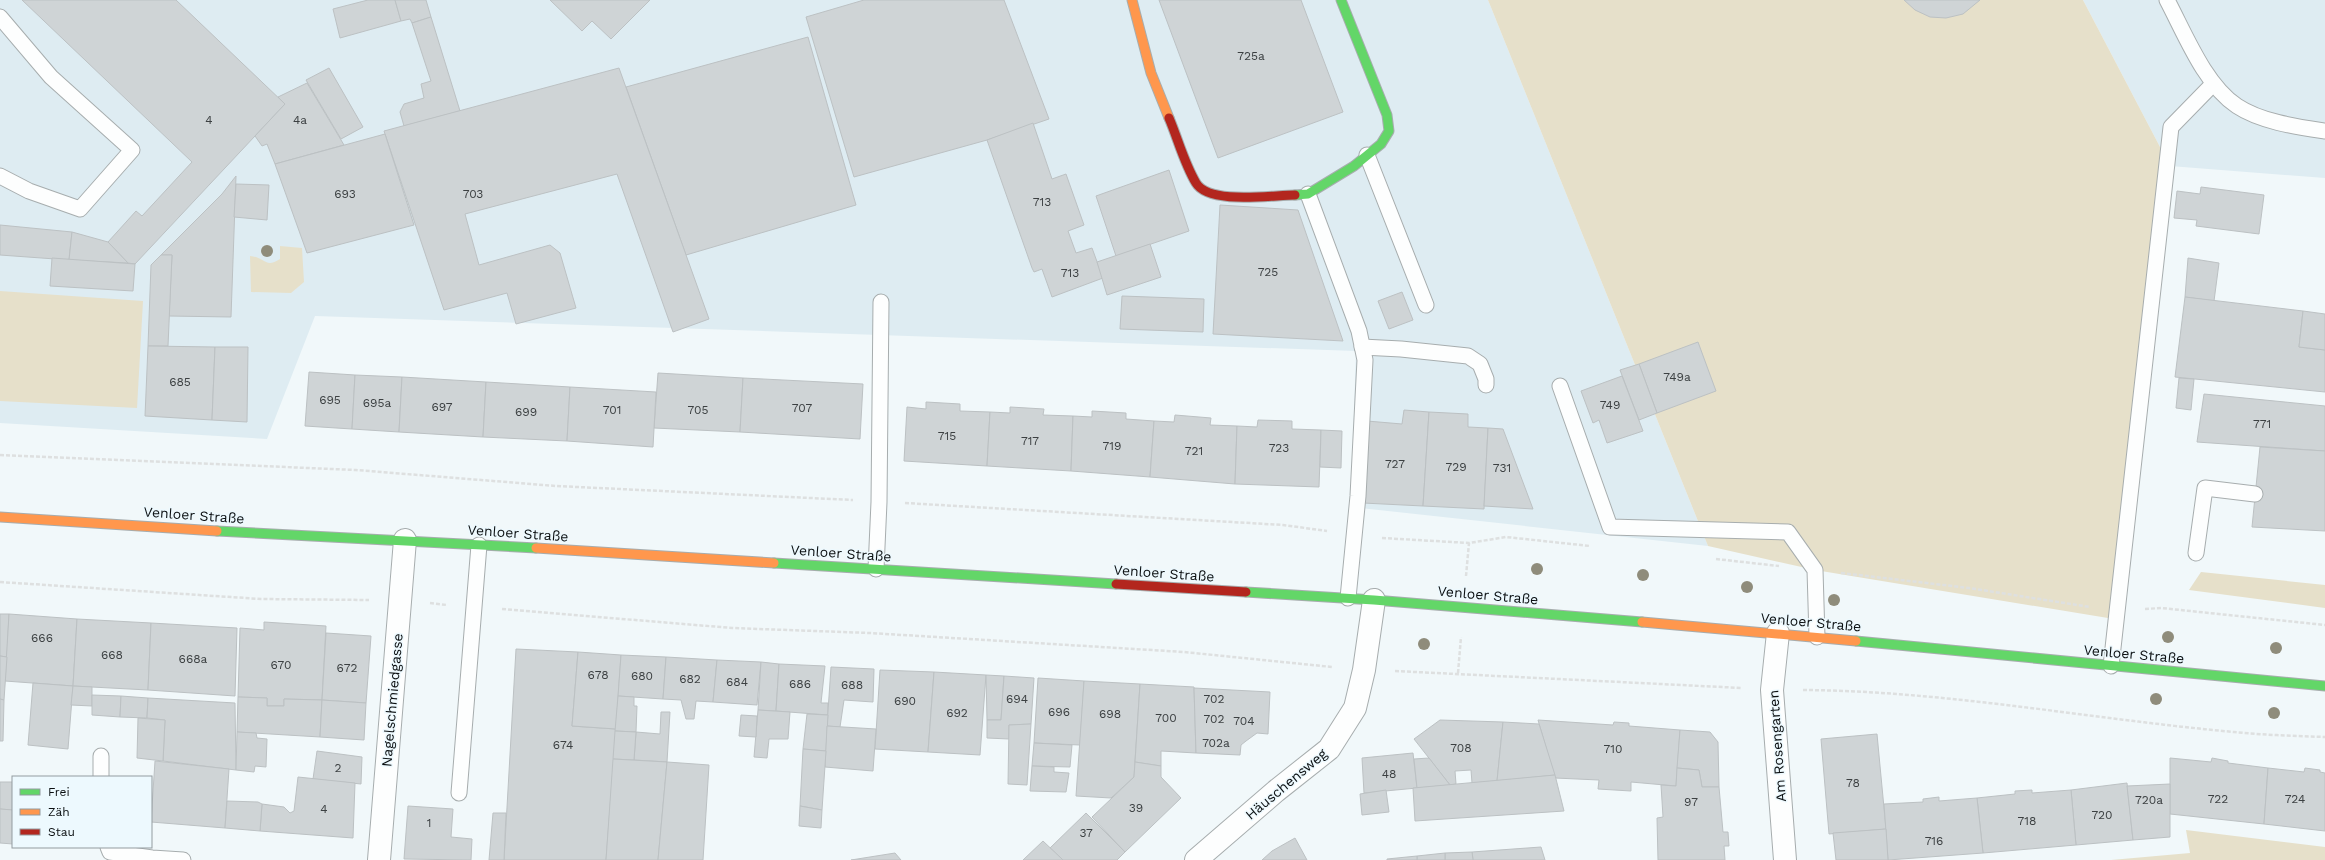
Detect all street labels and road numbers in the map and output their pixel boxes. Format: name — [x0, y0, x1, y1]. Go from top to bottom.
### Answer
street label: Venloer Straße — [143, 503, 245, 527]
street label: Venloer Straße — [467, 521, 569, 545]
street label: Venloer Straße — [790, 541, 892, 565]
street label: Venloer Straße — [1113, 561, 1215, 585]
street label: Venloer Straße — [1437, 583, 1539, 607]
street label: Venloer Straße — [1760, 610, 1862, 634]
street label: Nagelschmiedgasse — [378, 633, 406, 767]
street label: Venloer Straße — [2083, 642, 2185, 666]
street label: Am Rosengarten — [1765, 689, 1789, 803]
street label: Häuschensweg — [1242, 745, 1330, 823]

